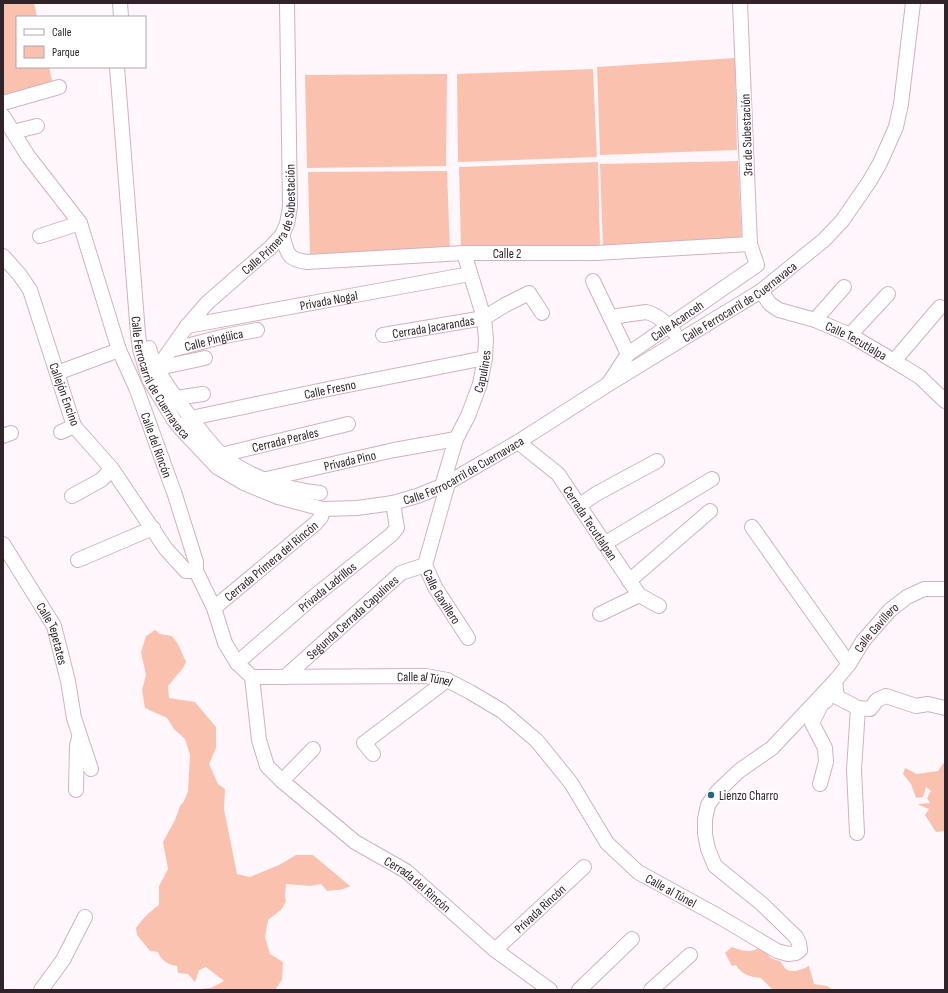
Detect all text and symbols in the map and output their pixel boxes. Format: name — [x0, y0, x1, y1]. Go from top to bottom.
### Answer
legend — [16, 16, 146, 68]
text: Calle — [52, 25, 72, 40]
text: Parque — [52, 45, 80, 60]
street label: 3ra de Subestación — [738, 93, 756, 176]
street label: Calle Primera de Subestación — [238, 164, 299, 278]
street label: Calle 2 — [493, 246, 521, 262]
street label: Calle Ferrocarril de Cuernavaca — [680, 258, 800, 346]
street label: Privada Nogal — [299, 288, 359, 314]
street label: Calle Acanceh — [648, 297, 707, 345]
street label: Cerrada Jacarandas — [391, 313, 476, 342]
street label: Calle Ferrocarril de Cuernavaca — [128, 316, 193, 443]
street label: Calle Tecutlalpa — [823, 318, 890, 364]
street label: Calle Pingüica — [183, 326, 244, 355]
street label: Capulines — [470, 350, 494, 395]
street label: Callejón Encino — [45, 361, 83, 428]
street label: Calle Fresno — [303, 377, 357, 403]
street label: Calle del Rincón — [137, 410, 175, 480]
street label: Cerrada Perales — [251, 424, 321, 456]
street label: Calle Ferrocarril de Cuernavaca — [401, 433, 527, 509]
street label: Privada Pino — [322, 447, 378, 475]
street label: Cerrada Tecutlalpan — [559, 483, 621, 564]
street label: Cerrada Primera del Rincón — [221, 518, 322, 605]
street label: Privada Ladrillos — [295, 559, 360, 616]
street label: Calle Gavillero — [419, 567, 464, 627]
street label: Segunda Cerrada Capulines — [303, 572, 402, 663]
street label: Calle Gavillero — [851, 599, 902, 656]
street label: Calle Tepetates — [32, 600, 71, 667]
street label: Calle al Túnel — [397, 669, 455, 691]
place label: Lienzo Charro — [719, 788, 779, 804]
marker: Lienzo Charro — [706, 790, 716, 800]
street label: Cerrada del Rincón — [381, 853, 454, 916]
street label: Calle al Túnel — [642, 871, 699, 912]
street label: Privada Rincón — [511, 881, 569, 937]

